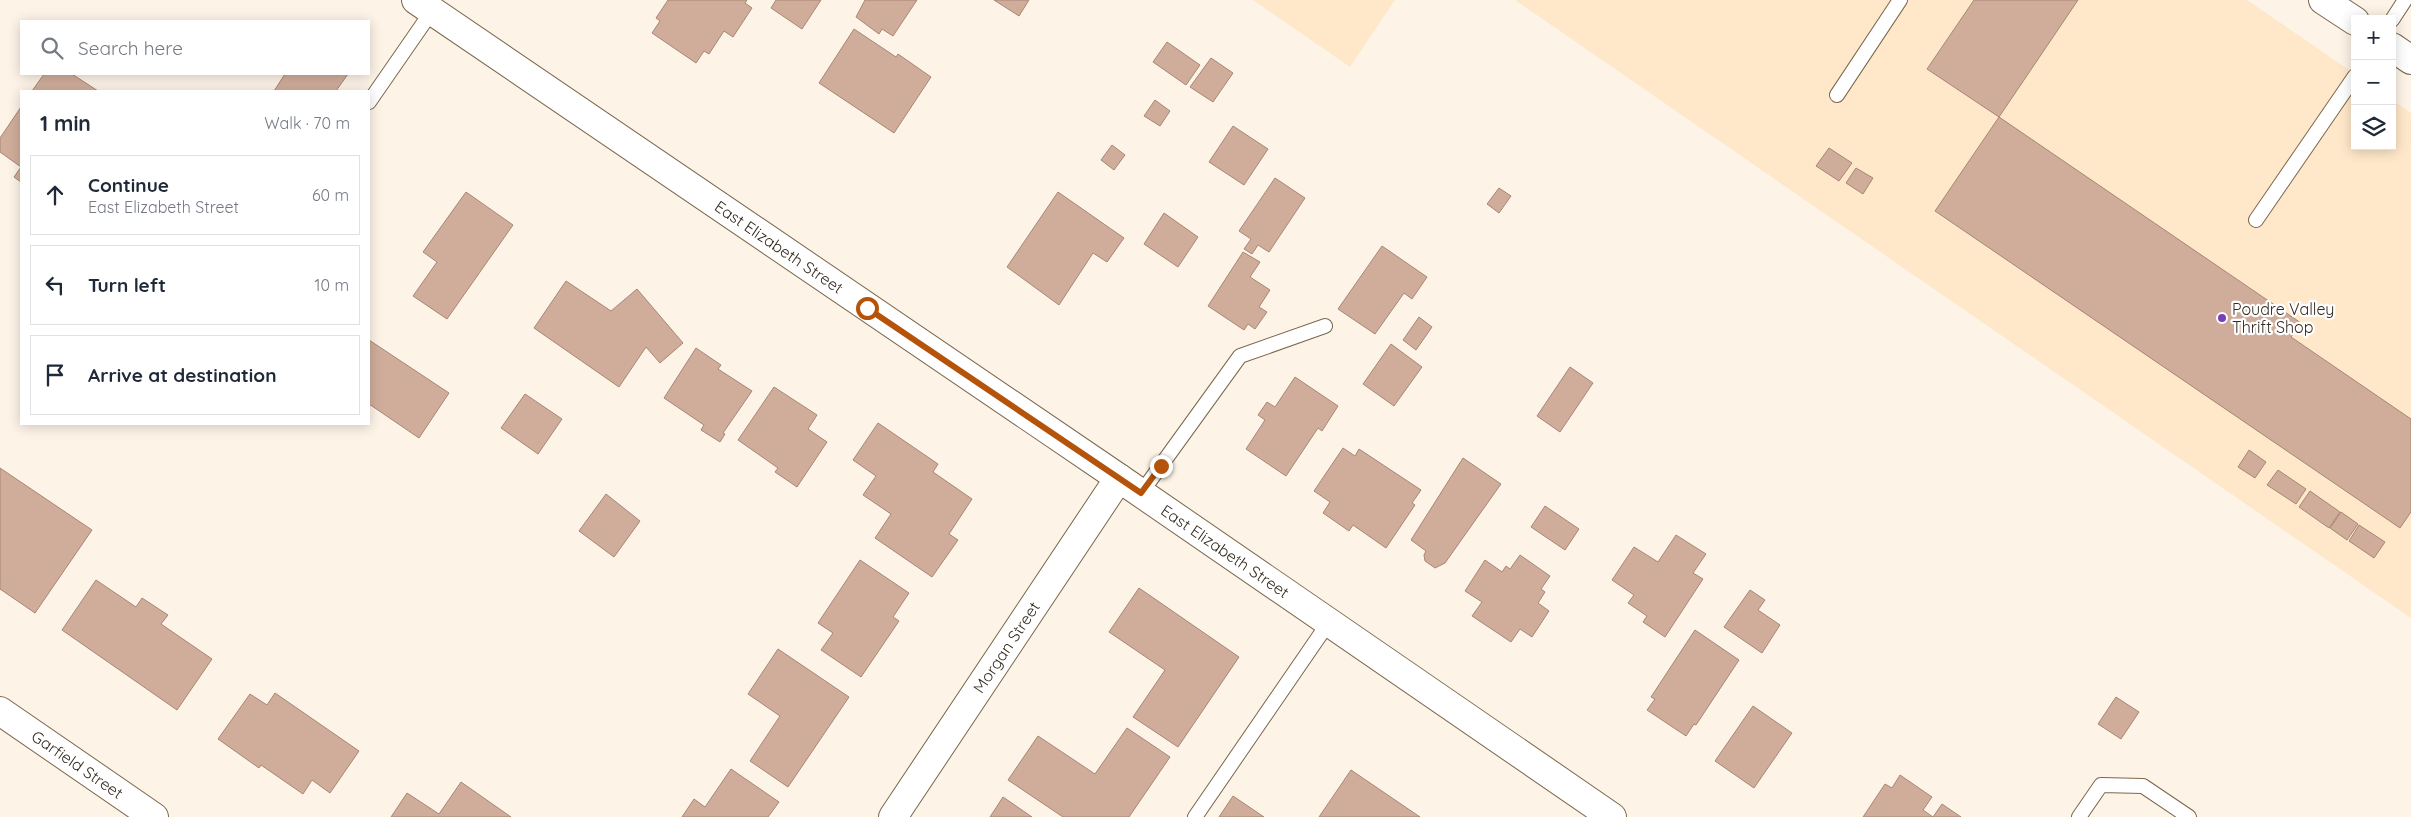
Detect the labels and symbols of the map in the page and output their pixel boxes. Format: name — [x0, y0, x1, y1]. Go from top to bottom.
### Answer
street label: East Elizabeth Street — [711, 196, 847, 298]
route start — [856, 297, 879, 320]
place label: Poudre Valley Thrift Shop — [2232, 299, 2334, 337]
marker: Poudre Valley Thrift Shop — [2216, 312, 2228, 324]
route end — [1150, 455, 1173, 478]
street label: East Elizabeth Street — [1157, 500, 1293, 602]
street label: Morgan Street — [968, 598, 1044, 697]
street label: Garfield Street — [28, 726, 127, 803]

